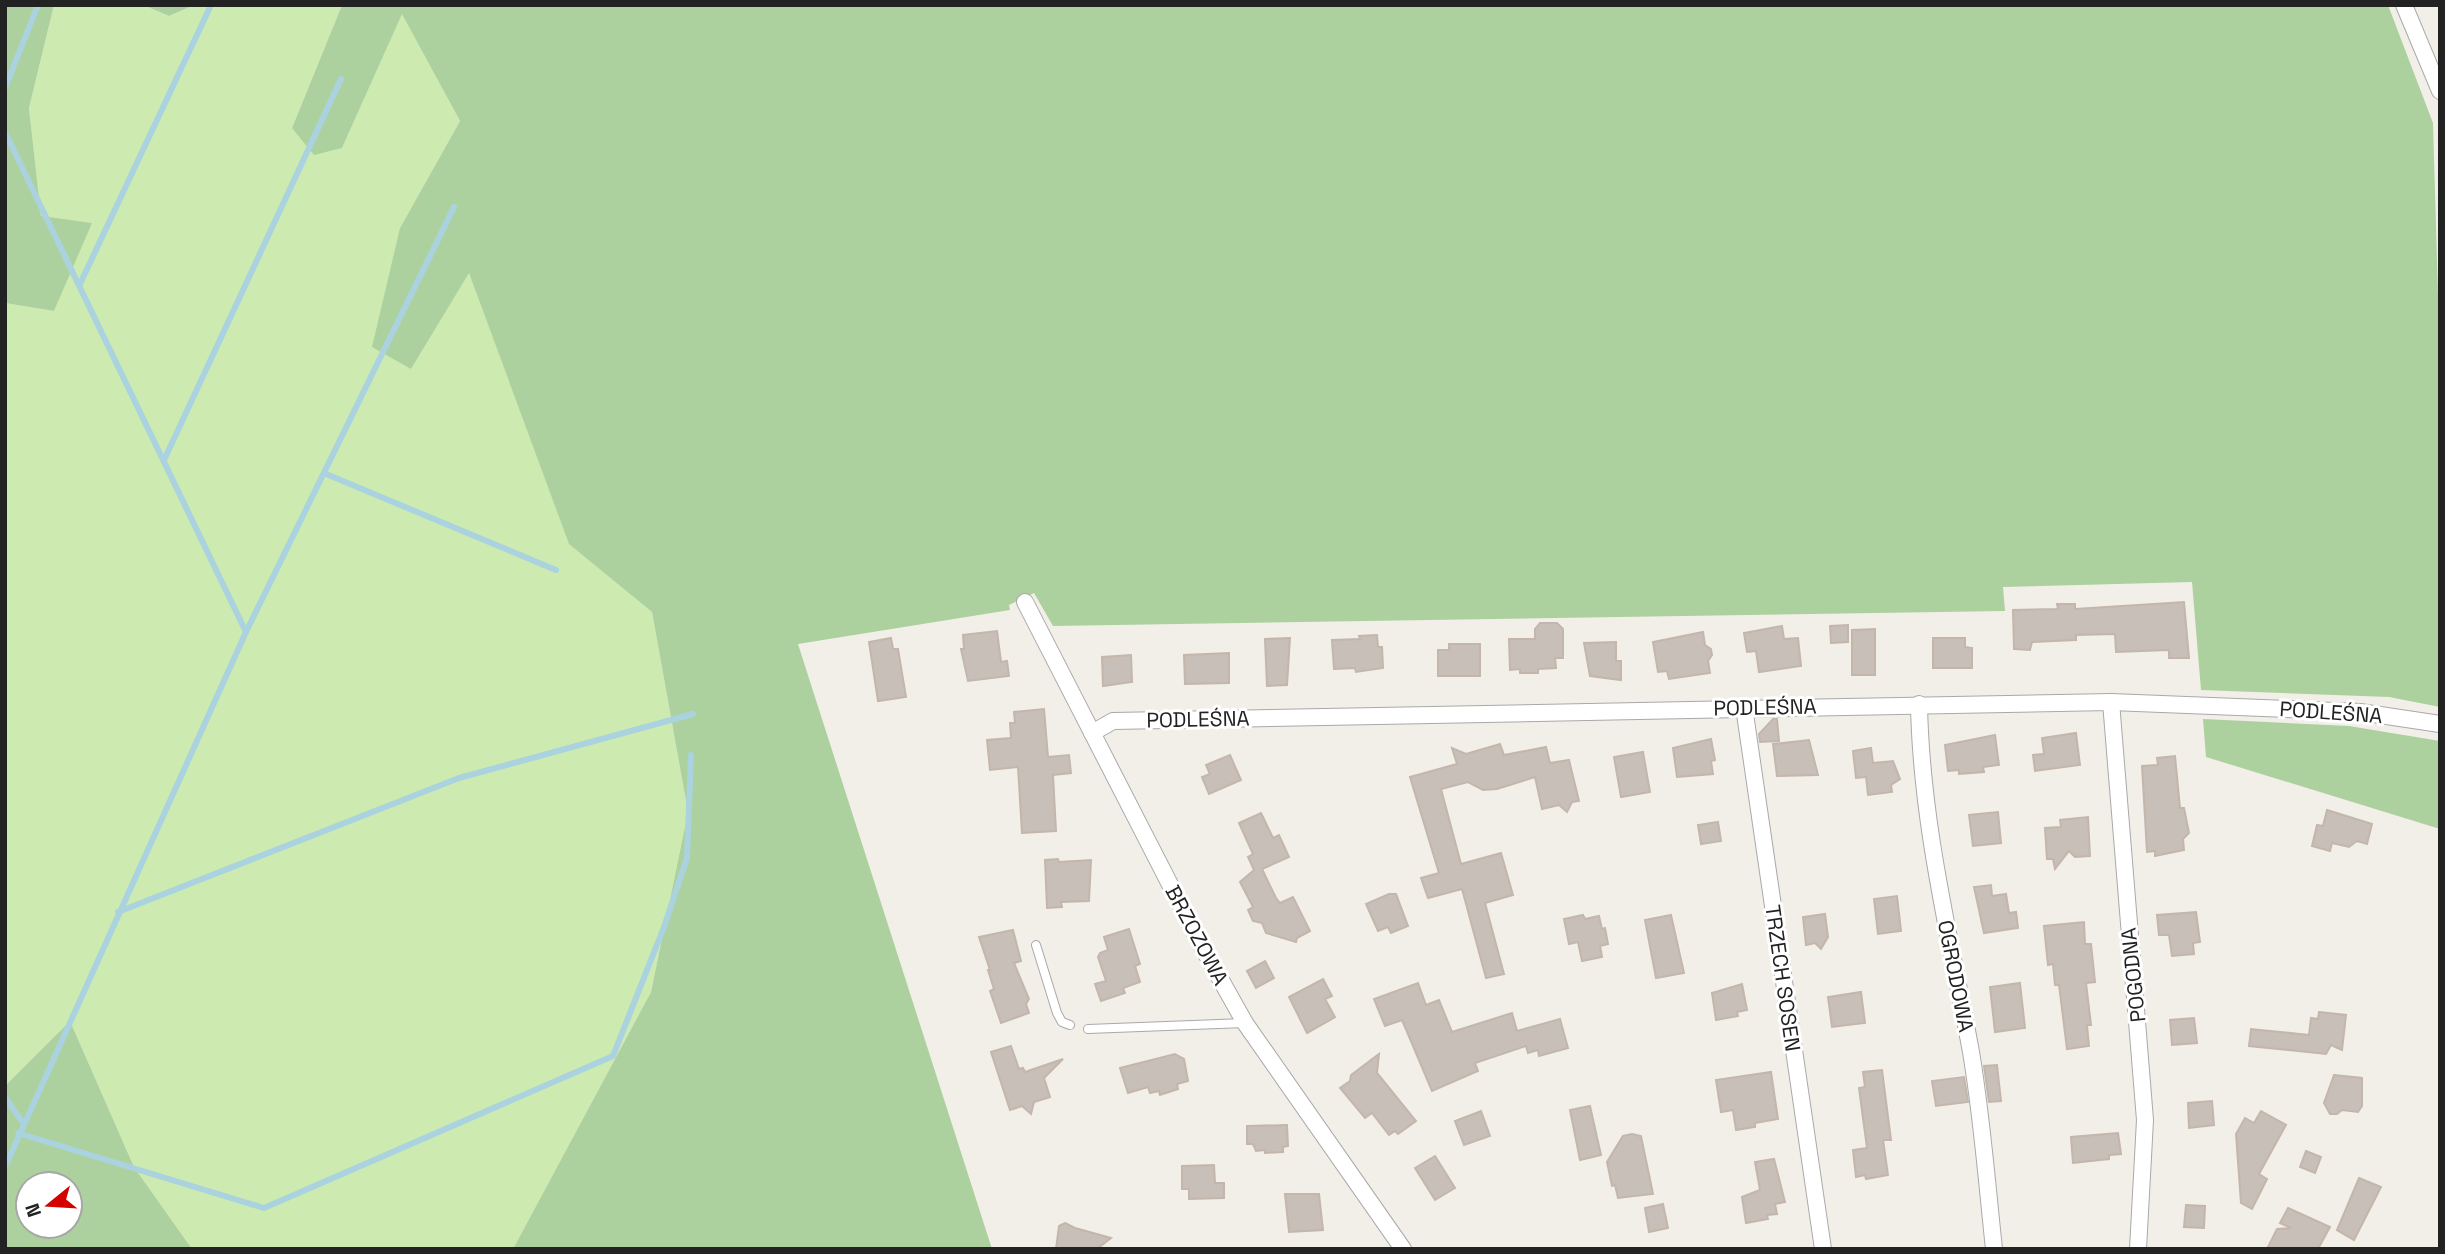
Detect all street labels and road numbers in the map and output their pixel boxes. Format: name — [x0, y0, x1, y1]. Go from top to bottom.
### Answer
street label: PODLEŚNA — [1713, 693, 1817, 721]
street label: PODLEŚNA — [2278, 695, 2384, 729]
street label: PODLEŚNA — [1146, 705, 1250, 733]
street label: BRZOZOWA — [1159, 880, 1235, 990]
street label: TRZECH SOSEN — [1759, 903, 1807, 1053]
street label: OGRODOWA — [1932, 918, 1980, 1034]
street label: POGODNA — [2115, 926, 2151, 1024]

